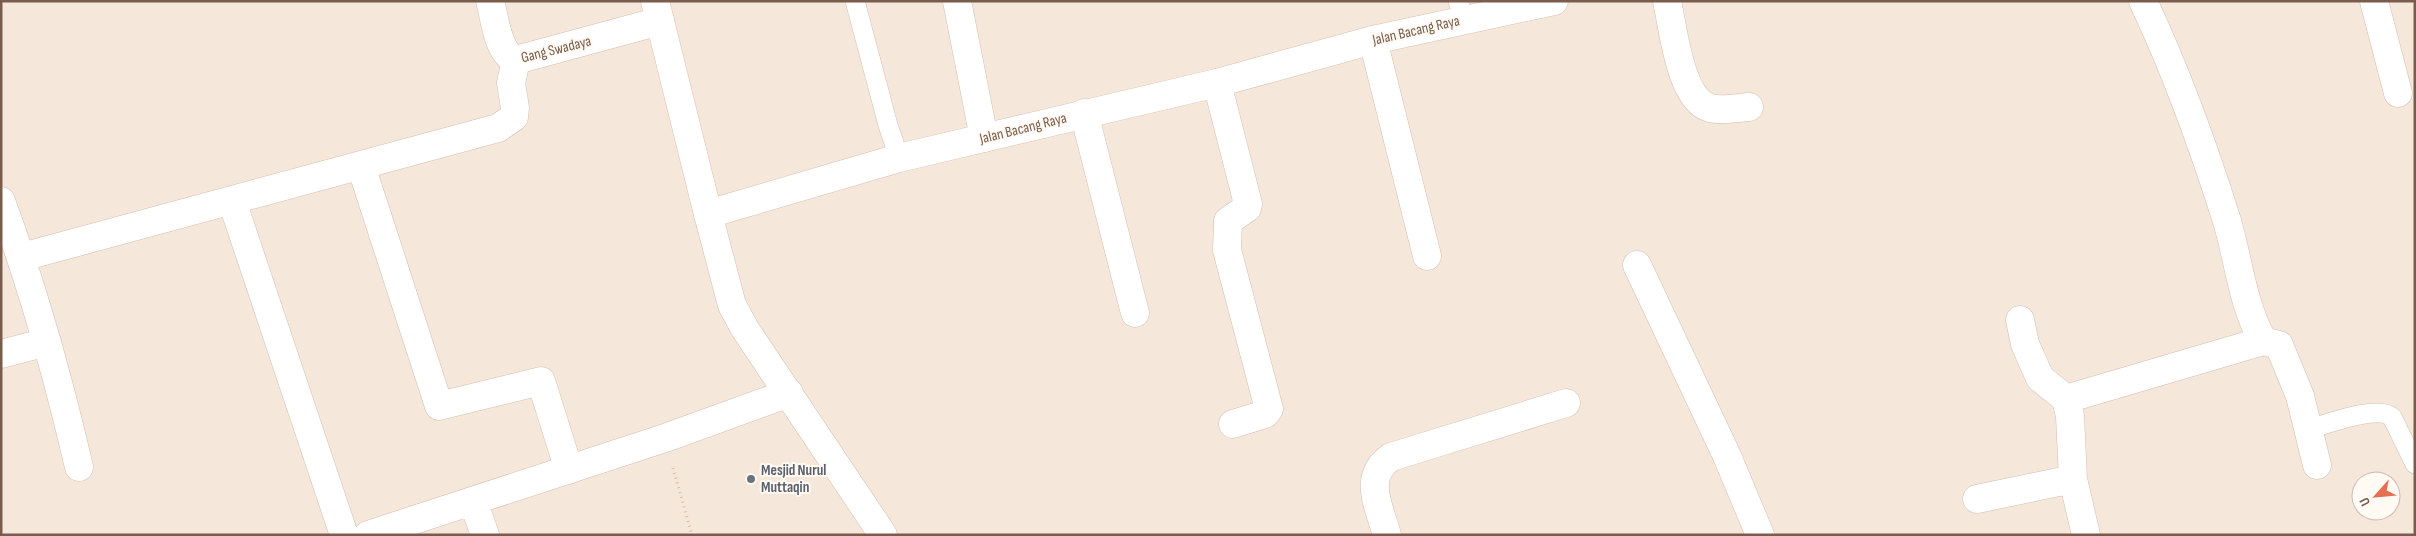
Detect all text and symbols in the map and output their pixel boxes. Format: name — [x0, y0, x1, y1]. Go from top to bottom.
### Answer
street label: Jalan Bacang Raya — [1370, 11, 1462, 50]
street label: Gang Swadaya — [519, 32, 593, 67]
street label: Jalan Bacang Raya — [977, 108, 1069, 149]
place label: Mesjid Nurul Muttaqin — [761, 461, 826, 497]
north arrow — [2351, 471, 2401, 521]
marker: Mesjid Nurul Muttaqin — [745, 473, 757, 485]
text: U — [2356, 495, 2374, 509]

